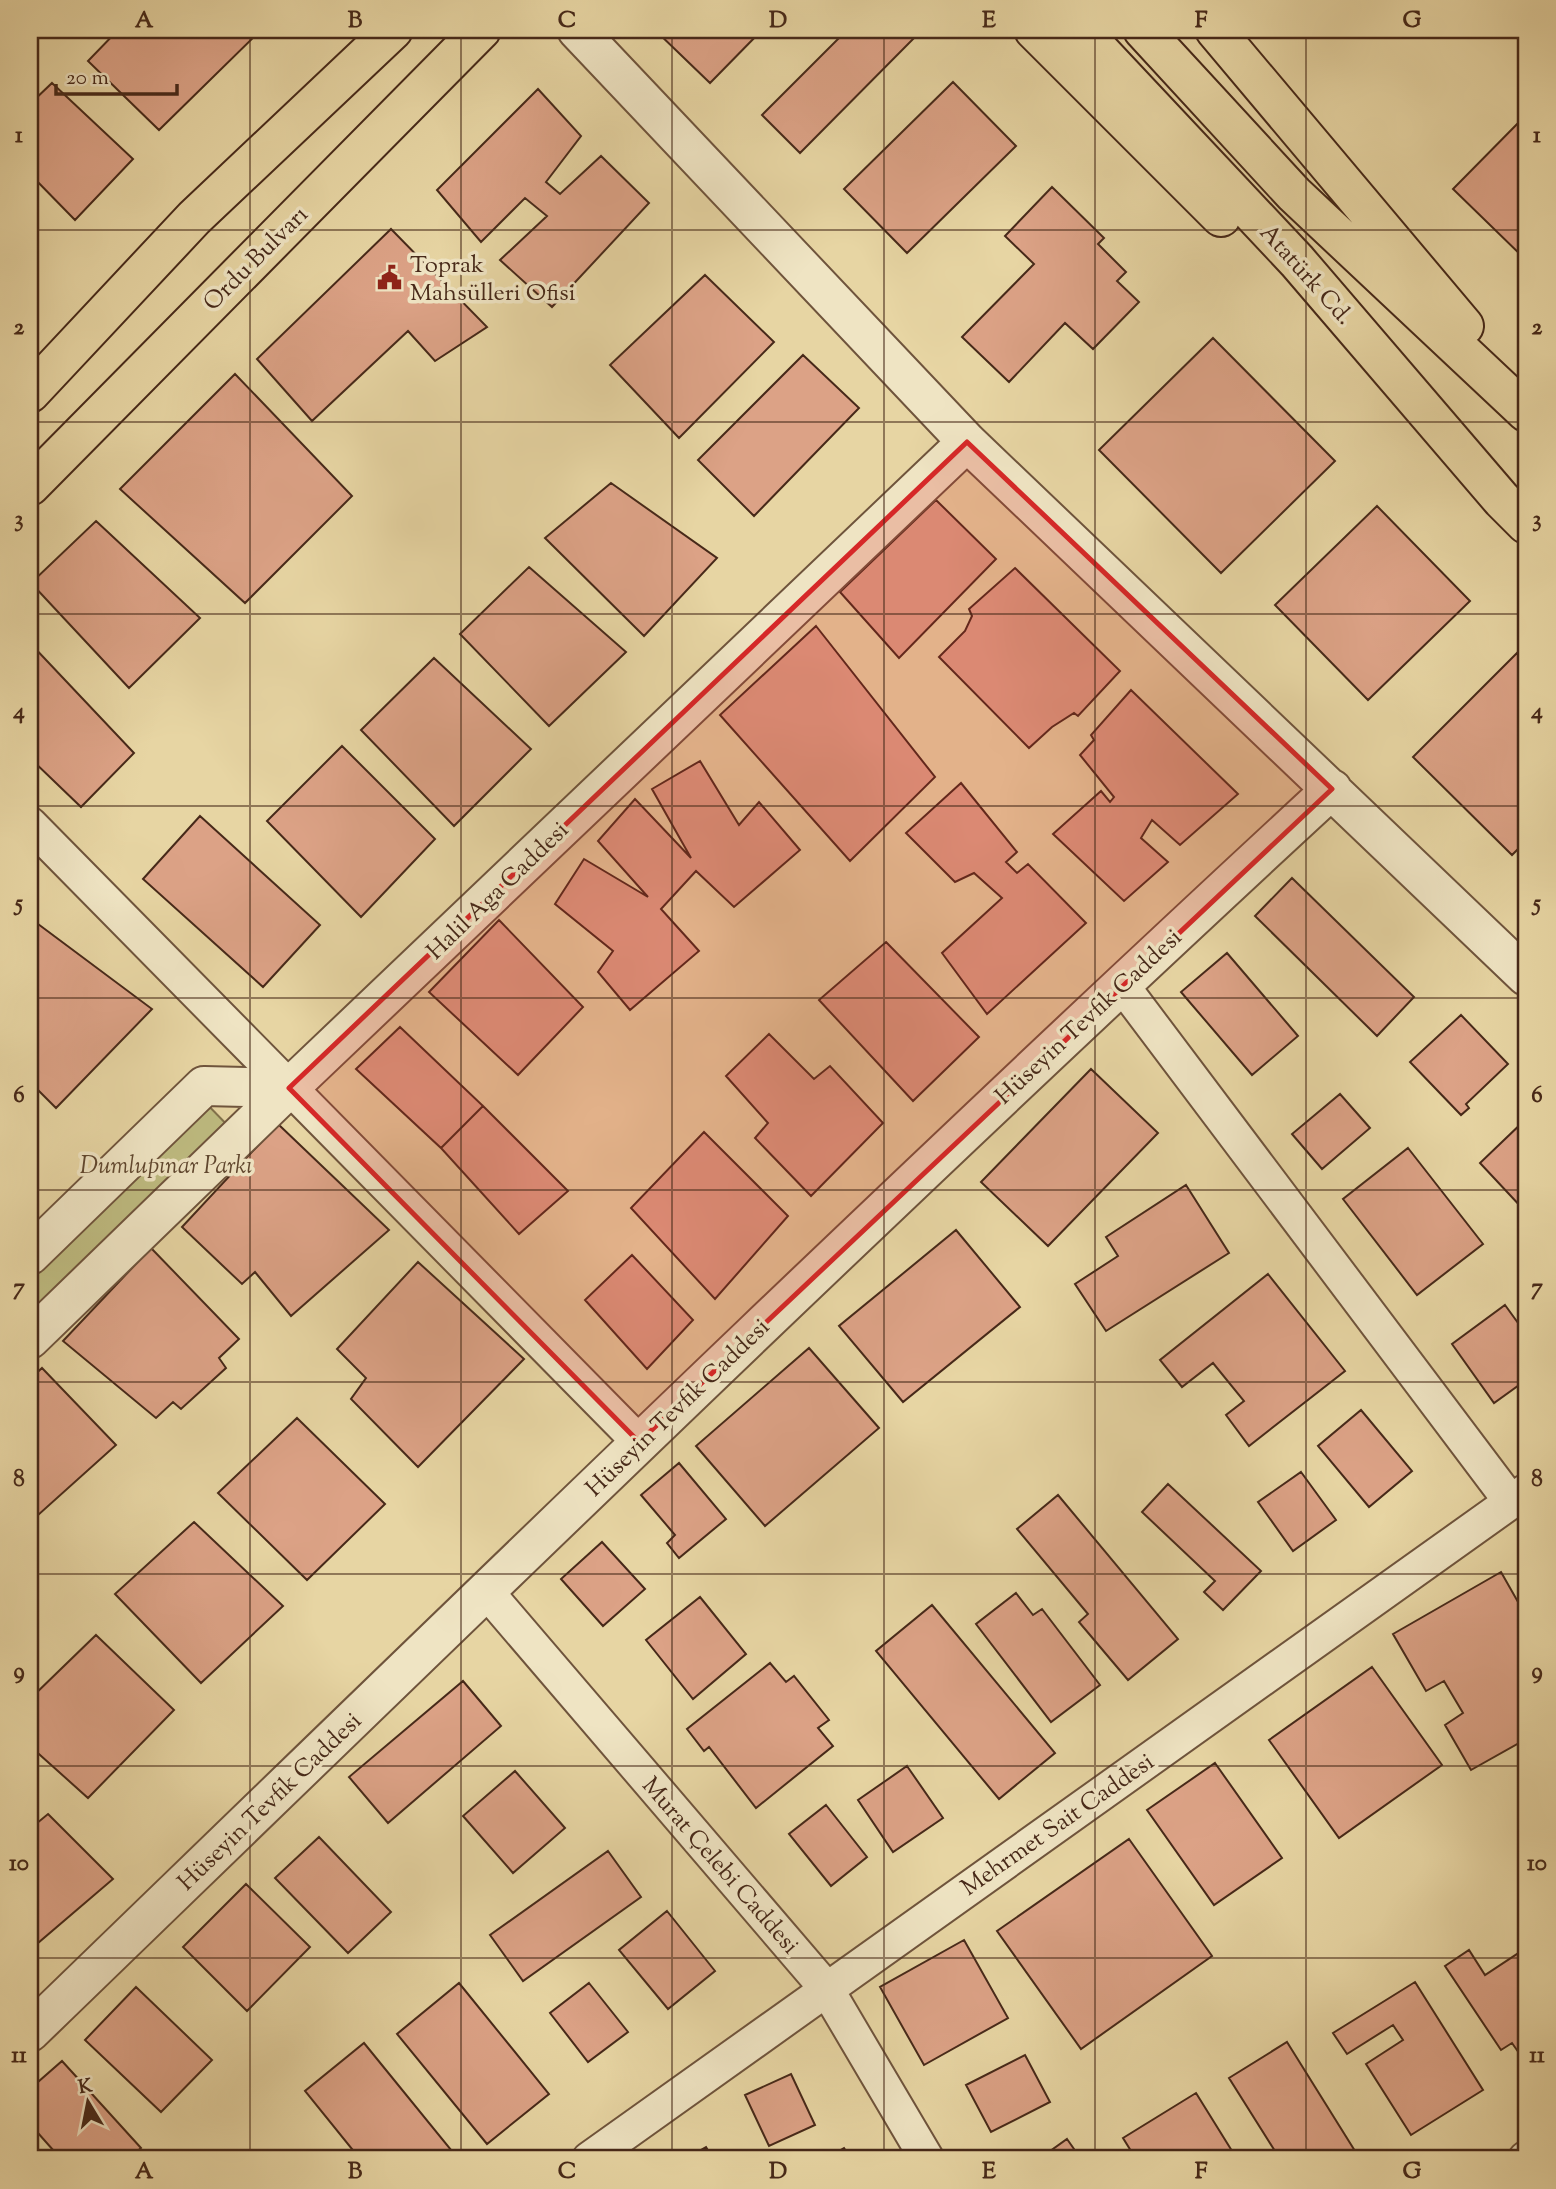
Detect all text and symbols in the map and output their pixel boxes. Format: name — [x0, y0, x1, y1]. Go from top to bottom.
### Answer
text: A — [135, 5, 154, 38]
text: B — [348, 5, 363, 38]
text: C — [558, 5, 576, 38]
text: D — [769, 5, 787, 38]
text: E — [982, 5, 996, 38]
text: F — [1195, 5, 1208, 38]
text: G — [1403, 5, 1422, 38]
scale bar — [56, 52, 177, 96]
text: 20 m — [66, 64, 109, 94]
text: 1 — [15, 120, 23, 153]
text: 1 — [1533, 120, 1541, 153]
street label: Ordu Bulvarı — [196, 199, 317, 320]
street label: Atatürk Cd. — [1251, 217, 1360, 333]
place label: Toprak Mahsülleri Ofisi — [410, 249, 576, 311]
public building icon: Toprak Mahsülleri Ofisi — [376, 264, 404, 292]
text: 2 — [14, 312, 25, 345]
text: 2 — [1532, 312, 1543, 345]
text: 3 — [14, 504, 24, 537]
text: 3 — [1532, 504, 1542, 537]
text: 4 — [12, 696, 25, 729]
text: 4 — [1530, 696, 1543, 729]
street label: Halil Aga Caddesi — [420, 814, 577, 968]
text: 5 — [13, 888, 23, 921]
text: 5 — [1531, 888, 1541, 921]
street label: Hüseyin Tevfik Caddesi — [988, 922, 1190, 1113]
text: 6 — [13, 1080, 25, 1113]
text: 6 — [1531, 1080, 1543, 1113]
park label: Dumlupınar Parkı — [80, 1150, 252, 1184]
text: 7 — [13, 1272, 25, 1305]
text: 7 — [1531, 1272, 1543, 1305]
street label: Hüseyin Tevfik Caddesi — [579, 1311, 778, 1506]
text: 8 — [13, 1464, 25, 1497]
text: 8 — [1531, 1464, 1543, 1497]
text: 9 — [13, 1656, 25, 1689]
text: 9 — [1531, 1656, 1543, 1689]
street label: Hüseyin Tevfik Caddesi — [171, 1705, 370, 1900]
street label: Mehrmet Sait Caddesi — [955, 1746, 1162, 1905]
street label: Murat Çelebi Caddesi — [633, 1770, 806, 1962]
text: 10 — [9, 1848, 29, 1881]
text: 10 — [1527, 1848, 1547, 1881]
text: 11 — [11, 2040, 27, 2073]
text: 11 — [1529, 2040, 1545, 2073]
north arrow — [52, 2066, 122, 2136]
text: K — [76, 2073, 95, 2102]
text: A — [135, 2156, 154, 2189]
text: B — [348, 2156, 363, 2189]
text: C — [558, 2156, 576, 2189]
text: D — [769, 2156, 787, 2189]
text: E — [982, 2156, 996, 2189]
text: F — [1195, 2156, 1208, 2189]
text: G — [1403, 2156, 1422, 2189]

